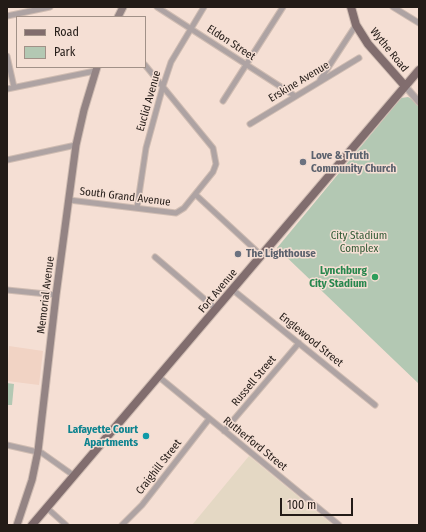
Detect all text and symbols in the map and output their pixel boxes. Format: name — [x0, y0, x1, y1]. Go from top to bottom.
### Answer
legend — [16, 16, 146, 68]
street label: Eldon Street — [204, 22, 258, 64]
text: Road — [54, 25, 79, 39]
street label: Wythe Road — [367, 25, 411, 75]
text: Park — [54, 45, 75, 59]
street label: Erskine Avenue — [266, 59, 332, 105]
street label: Euclid Avenue — [134, 69, 164, 133]
place label: Love & Truth Community Church — [311, 149, 396, 175]
marker: Love & Truth Community Church — [298, 157, 308, 167]
street label: South Grand Avenue — [79, 185, 171, 209]
park label: City Stadium Complex — [331, 229, 387, 255]
place label: The Lighthouse — [246, 247, 316, 261]
marker: The Lighthouse — [233, 249, 243, 259]
street label: Memorial Avenue — [35, 256, 57, 334]
place label: Lynchburg City Stadium — [309, 264, 367, 290]
street label: Fort Avenue — [196, 266, 240, 316]
marker: Lynchburg City Stadium — [370, 272, 380, 282]
street label: Englewood Street — [276, 310, 346, 370]
street label: Russell Street — [229, 353, 279, 409]
street label: Rutherford Street — [220, 414, 290, 474]
place label: Lafayette Court Apartments — [68, 423, 138, 449]
marker: Lafayette Court Apartments — [141, 431, 151, 441]
street label: Craighill Street — [133, 437, 185, 497]
scale bar — [282, 490, 355, 516]
text: 100 m — [287, 498, 316, 512]

